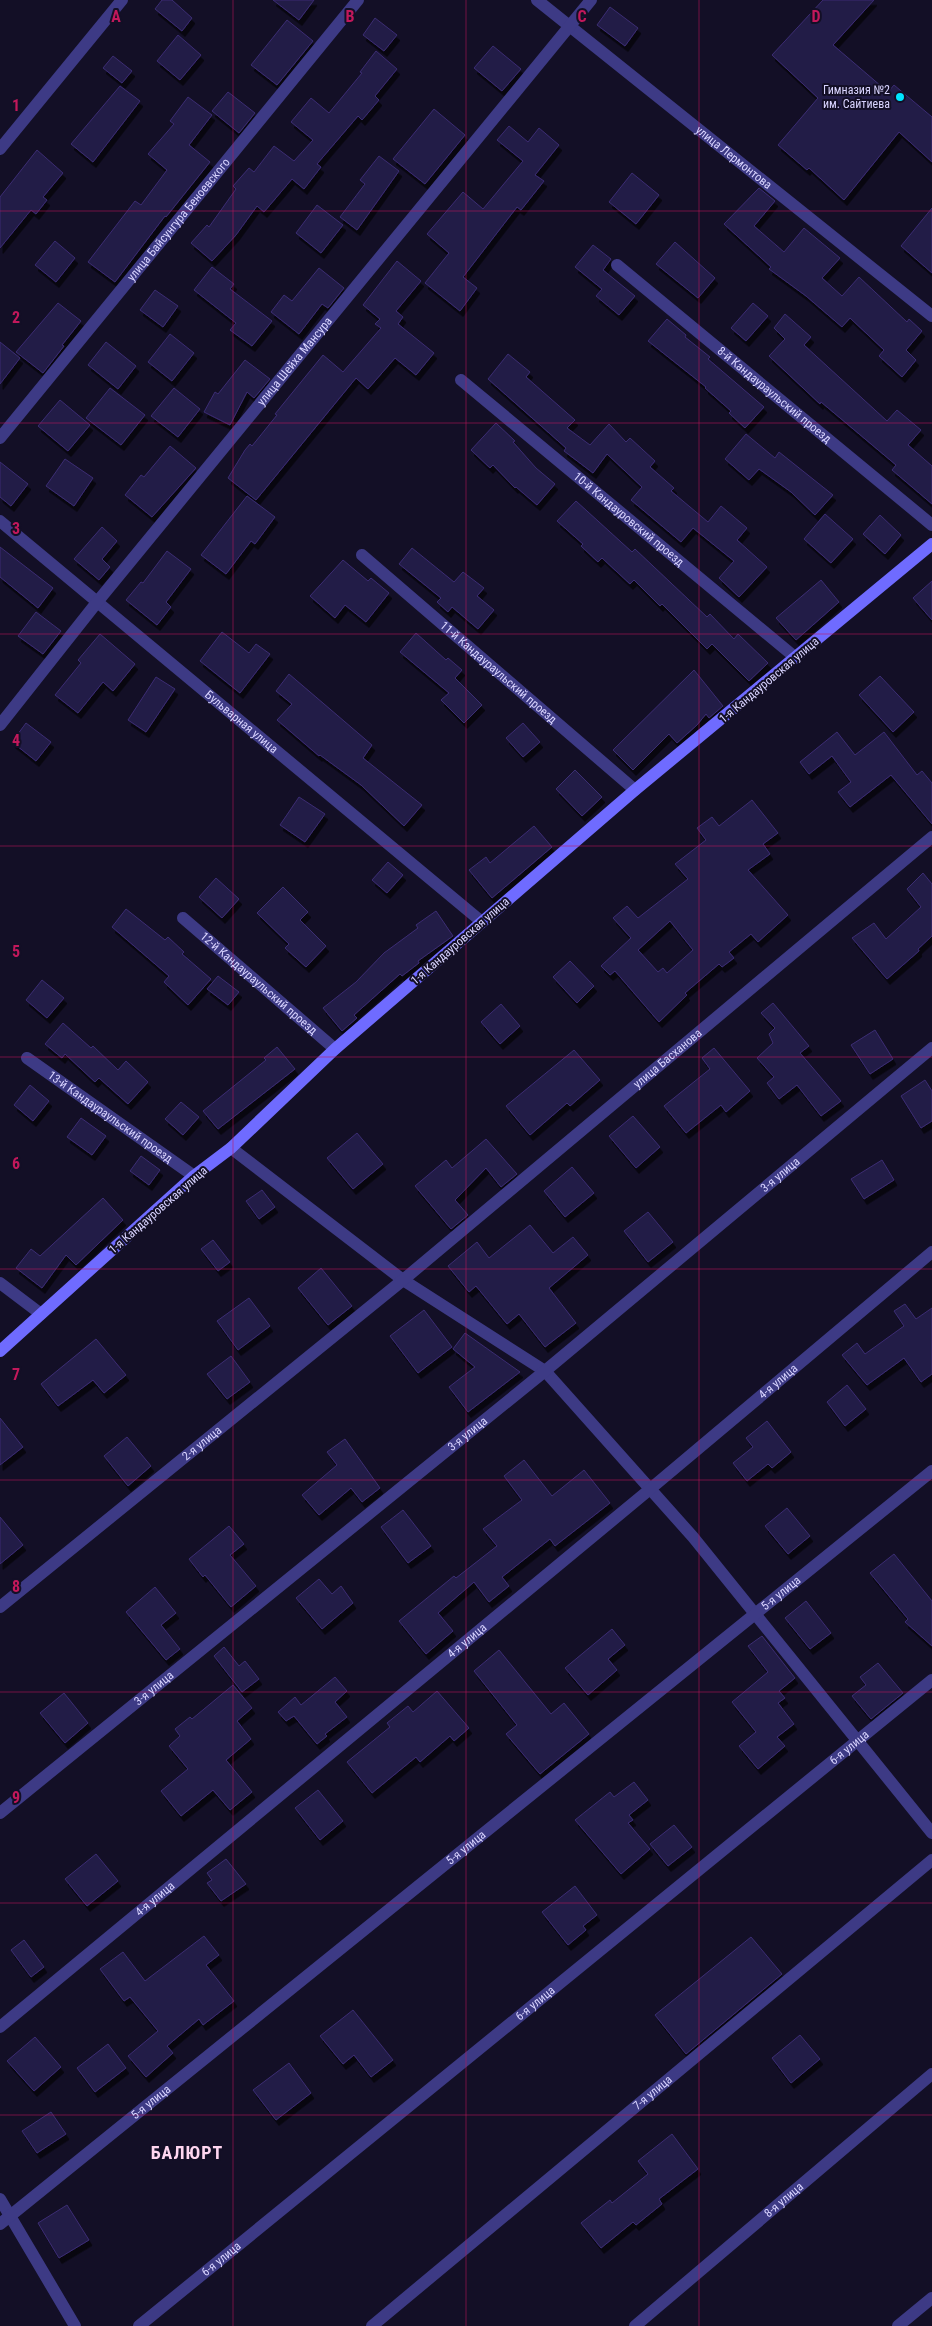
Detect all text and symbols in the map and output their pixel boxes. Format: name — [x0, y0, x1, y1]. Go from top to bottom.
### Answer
text: A — [111, 7, 121, 26]
text: B — [346, 7, 355, 26]
text: C — [577, 7, 587, 26]
text: D — [811, 7, 821, 26]
place label: Гимназия №2 им. Сайтиева — [823, 83, 890, 111]
marker: Гимназия №2 им. Сайтиева — [894, 91, 906, 103]
text: 1 — [12, 96, 20, 115]
street label: улица Лермонтова — [693, 123, 775, 192]
street label: улица Байсунгура Беноевского — [124, 155, 233, 284]
text: 2 — [12, 308, 20, 327]
street label: улица Шейха Мансура — [254, 314, 335, 408]
street label: 8-й Кандаураульский проезд — [715, 344, 835, 446]
street label: 10-й Кандауровский проезд — [571, 469, 687, 569]
text: 3 — [12, 519, 20, 538]
street label: 11-й Кандаураульский проезд — [437, 618, 560, 727]
street label: 1-я Кандауровская улица — [716, 634, 822, 726]
street label: Бульварная улица — [202, 688, 281, 756]
text: 4 — [12, 731, 20, 750]
street label: 1-я Кандауровская улица — [408, 894, 512, 988]
street label: 12-й Кандаураульский проезд — [198, 929, 320, 1038]
text: 5 — [12, 942, 20, 961]
street label: улица Басханова — [631, 1026, 705, 1091]
street label: 13-й Кандаураульский проезд — [45, 1068, 176, 1166]
text: 6 — [12, 1154, 20, 1173]
street label: 3-я улица — [758, 1154, 803, 1195]
street label: 1-я Кандауровская улица — [106, 1163, 210, 1257]
street label: 4-я улица — [756, 1361, 801, 1402]
text: 7 — [12, 1365, 20, 1384]
street label: 3-я улица — [445, 1414, 490, 1454]
street label: 2-я улица — [179, 1423, 225, 1463]
street label: 5-я улица — [758, 1573, 804, 1613]
text: 8 — [12, 1577, 20, 1596]
street label: 4-я улица — [445, 1620, 489, 1661]
street label: 3-я улица — [131, 1668, 176, 1708]
street label: 6-я улица — [827, 1727, 872, 1768]
text: 9 — [12, 1788, 20, 1807]
street label: 5-я улица — [443, 1827, 489, 1868]
street label: 4-я улица — [132, 1878, 177, 1919]
street label: 6-я улица — [513, 1983, 558, 2023]
street label: 7-я улица — [630, 2072, 675, 2113]
street label: 5-я улица — [128, 2082, 174, 2122]
district label: БАЛЮРТ — [151, 2142, 223, 2163]
street label: 8-я улица — [761, 2179, 806, 2220]
street label: 6-я улица — [199, 2239, 244, 2279]

